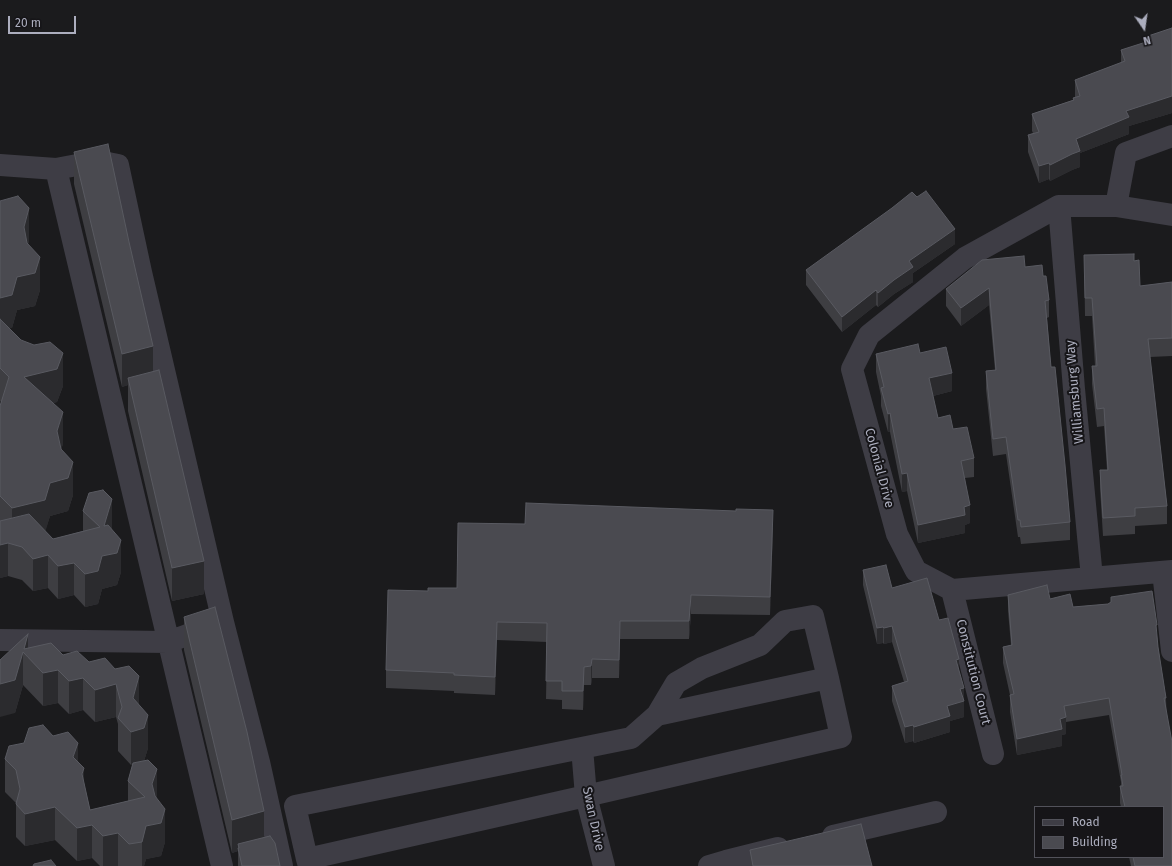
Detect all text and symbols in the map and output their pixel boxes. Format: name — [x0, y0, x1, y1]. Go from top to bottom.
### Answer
scale bar — [10, 8, 78, 34]
north arrow — [1124, 8, 1164, 48]
text: 20 m — [15, 16, 41, 30]
text: N — [1142, 33, 1152, 47]
street label: Williamsburg Way — [1063, 340, 1087, 444]
street label: Colonial Drive — [861, 426, 897, 510]
street label: Constitution Court — [952, 618, 994, 726]
street label: Swan Drive — [579, 786, 607, 852]
legend — [1034, 806, 1164, 858]
text: Road — [1072, 815, 1100, 829]
text: Building — [1072, 835, 1117, 849]

